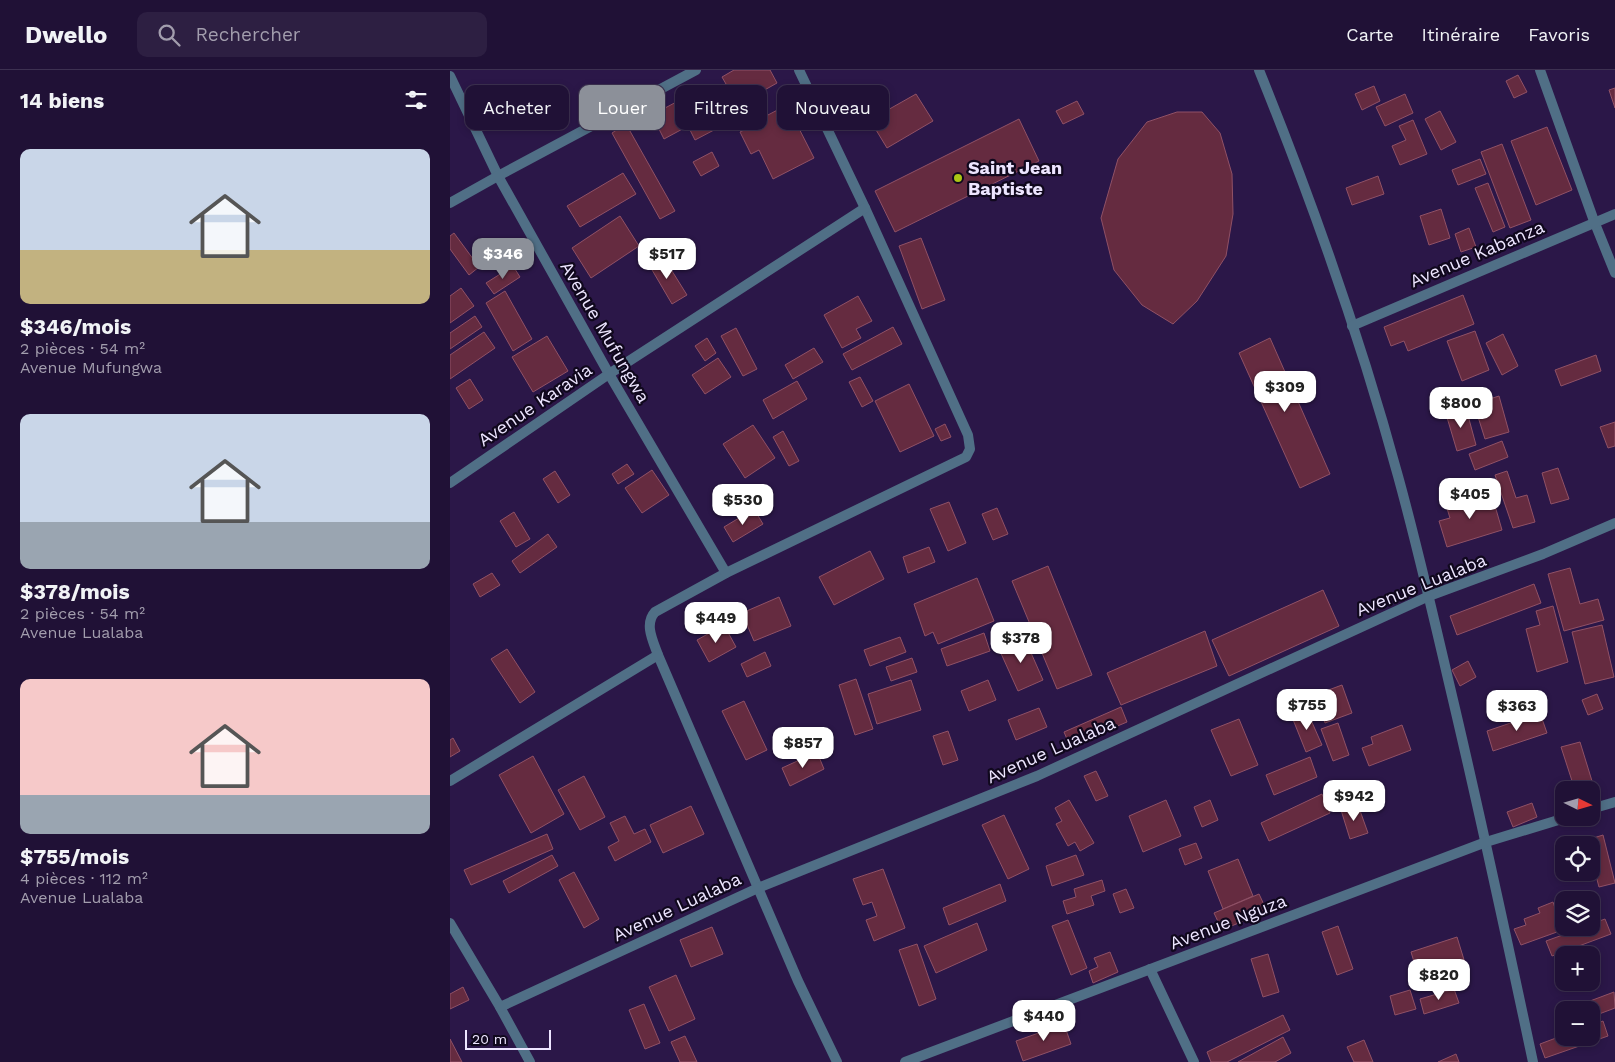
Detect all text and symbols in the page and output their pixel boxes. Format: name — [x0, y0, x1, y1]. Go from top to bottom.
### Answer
search box — [137, 12, 487, 57]
text: Dwello — [25, 21, 107, 49]
icon: search — [155, 21, 183, 49]
text: Rechercher — [195, 23, 301, 46]
text: Carte — [1346, 24, 1394, 45]
text: Itinéraire — [1422, 24, 1500, 45]
text: Favoris — [1528, 24, 1590, 45]
chip: Acheter — [465, 85, 569, 130]
chip: Louer — [579, 85, 665, 130]
chip: Filtres — [675, 85, 767, 130]
chip: Nouveau — [777, 85, 889, 130]
icon: filters — [402, 86, 430, 114]
text: 14 biens — [20, 88, 104, 113]
place label: Saint Jean Baptiste — [968, 157, 1062, 199]
marker: Saint Jean Baptiste — [952, 172, 964, 184]
icon: home — [180, 181, 270, 271]
street label: Avenue Kabanza — [1406, 216, 1547, 291]
pin: $346 — [473, 238, 533, 280]
pin: $517 — [637, 238, 697, 280]
text: $346 — [483, 244, 523, 263]
text: $517 — [649, 244, 685, 263]
street label: Avenue Mufungwa — [556, 257, 655, 406]
text: $346/mois — [20, 314, 131, 339]
text: 2 pièces · 54 m² — [20, 339, 145, 358]
text: Avenue Mufungwa — [20, 358, 162, 377]
street label: Avenue Karavia — [474, 359, 596, 450]
pin: $309 — [1255, 370, 1315, 413]
text: $309 — [1265, 377, 1305, 396]
pin: $800 — [1431, 386, 1491, 429]
text: $800 — [1441, 393, 1481, 412]
icon: home — [180, 446, 270, 536]
pin: $405 — [1440, 478, 1500, 520]
pin: $530 — [713, 484, 773, 526]
text: $405 — [1450, 484, 1490, 503]
text: $530 — [723, 490, 763, 509]
street label: Avenue Lualaba — [1353, 549, 1489, 620]
text: $378/mois — [20, 579, 130, 604]
pin: $449 — [686, 602, 746, 644]
text: 2 pièces · 54 m² — [20, 604, 145, 623]
text: $449 — [696, 608, 736, 627]
pin: $378 — [991, 622, 1051, 664]
text: Avenue Lualaba — [20, 623, 143, 642]
text: $378 — [1002, 628, 1040, 647]
pin: $755 — [1277, 688, 1337, 731]
pin: $363 — [1487, 690, 1547, 732]
text: $755 — [1288, 695, 1326, 714]
text: $363 — [1497, 696, 1537, 715]
icon: home — [180, 711, 270, 801]
street label: Avenue Lualaba — [983, 712, 1118, 787]
pin: $857 — [773, 726, 833, 769]
text: $857 — [784, 733, 822, 752]
pin: $942 — [1324, 780, 1384, 822]
north arrow — [1555, 781, 1600, 826]
map controls — [1555, 781, 1600, 1046]
text: $942 — [1334, 786, 1374, 805]
button: locate — [1555, 836, 1600, 881]
text: $755/mois — [20, 844, 129, 869]
street label: Avenue Lualaba — [609, 868, 744, 945]
text: 4 pièces · 112 m² — [20, 869, 148, 888]
text: Avenue Lualaba — [20, 888, 143, 907]
street label: Avenue Nguza — [1166, 890, 1289, 953]
button: layers — [1555, 891, 1600, 936]
button: + — [1555, 946, 1600, 991]
pin: $820 — [1409, 958, 1469, 1001]
text: $820 — [1419, 965, 1459, 984]
pin: $440 — [1014, 1000, 1074, 1042]
button: − — [1555, 1001, 1600, 1046]
text: $440 — [1023, 1006, 1065, 1025]
scale bar — [465, 1027, 551, 1050]
text: 20 m — [472, 1031, 507, 1047]

